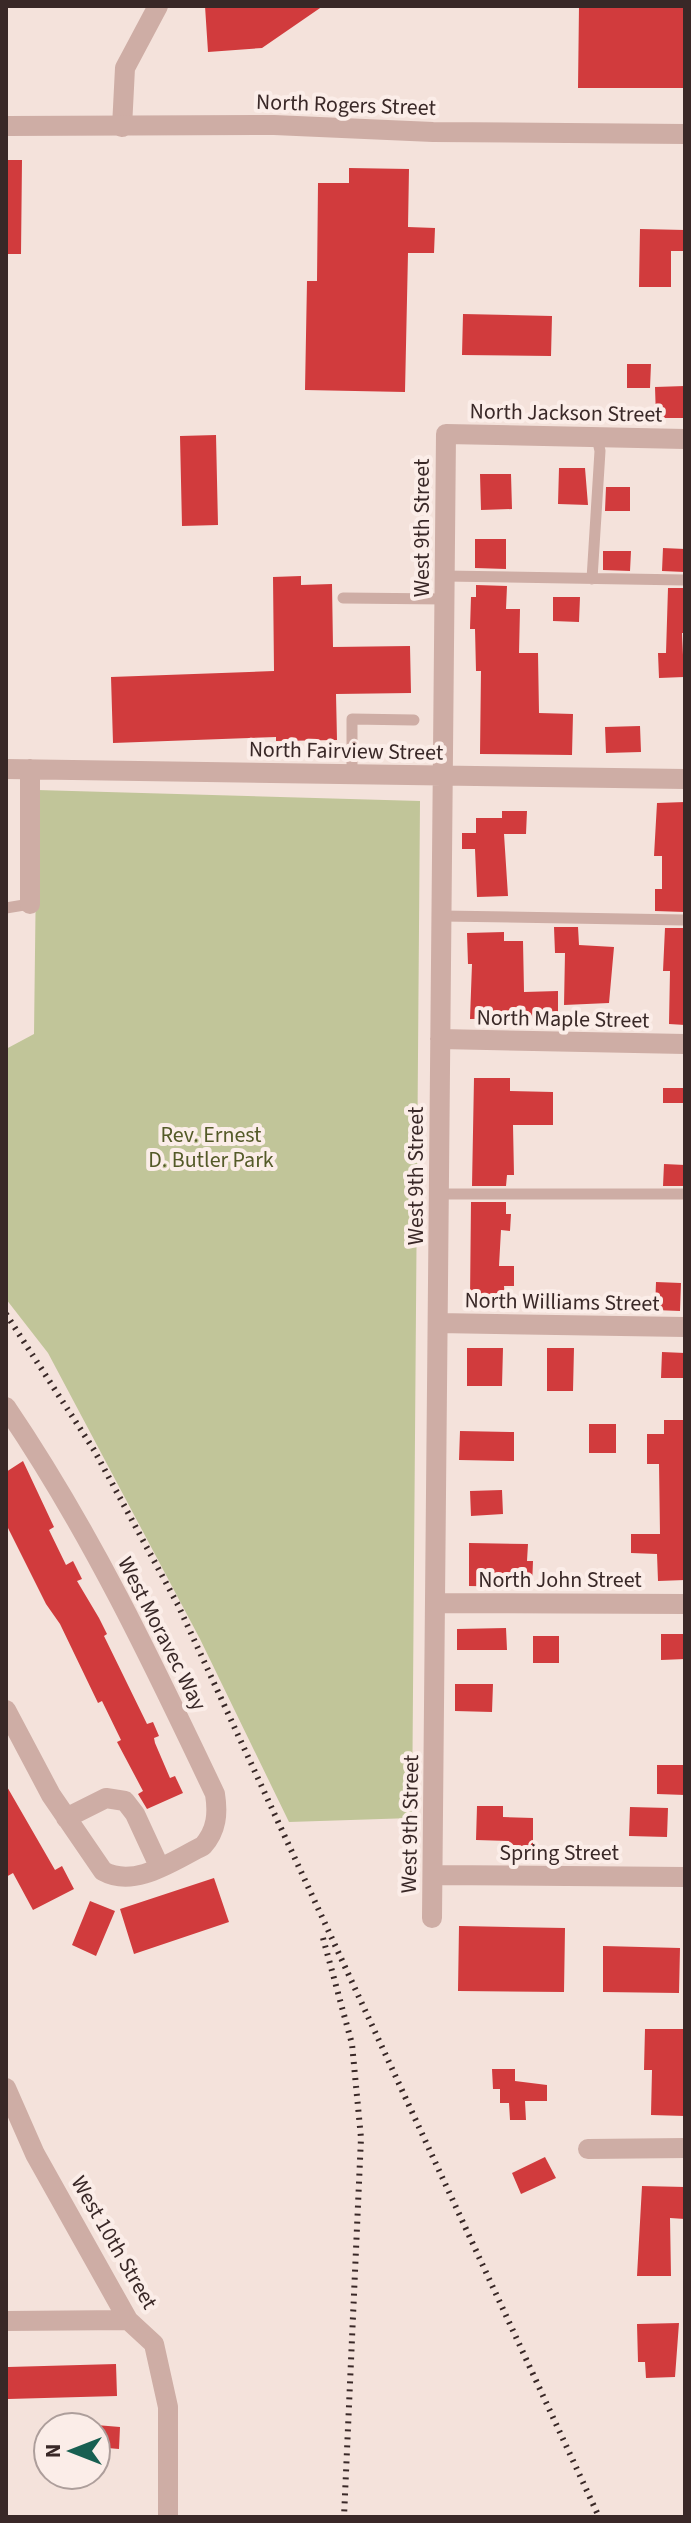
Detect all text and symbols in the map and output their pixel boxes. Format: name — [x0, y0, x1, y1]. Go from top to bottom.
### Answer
street label: North Rogers Street — [256, 86, 437, 124]
street label: North Jackson Street — [469, 395, 663, 431]
street label: West 9th Street — [406, 458, 438, 597]
street label: North Fairview Street — [248, 733, 444, 769]
street label: North Maple Street — [476, 1001, 650, 1037]
street label: West 9th Street — [400, 1106, 432, 1245]
park label: Rev. Ernest D. Butler Park — [148, 1119, 274, 1176]
street label: North Williams Street — [464, 1284, 660, 1320]
street label: West Moravec Way — [110, 1551, 215, 1717]
street label: North John Street — [478, 1564, 642, 1596]
street label: West 9th Street — [393, 1754, 427, 1894]
street label: Spring Street — [499, 1837, 619, 1869]
street label: West 10th Street — [63, 2170, 166, 2316]
north arrow — [32, 2411, 112, 2491]
text: N — [37, 2444, 69, 2458]

